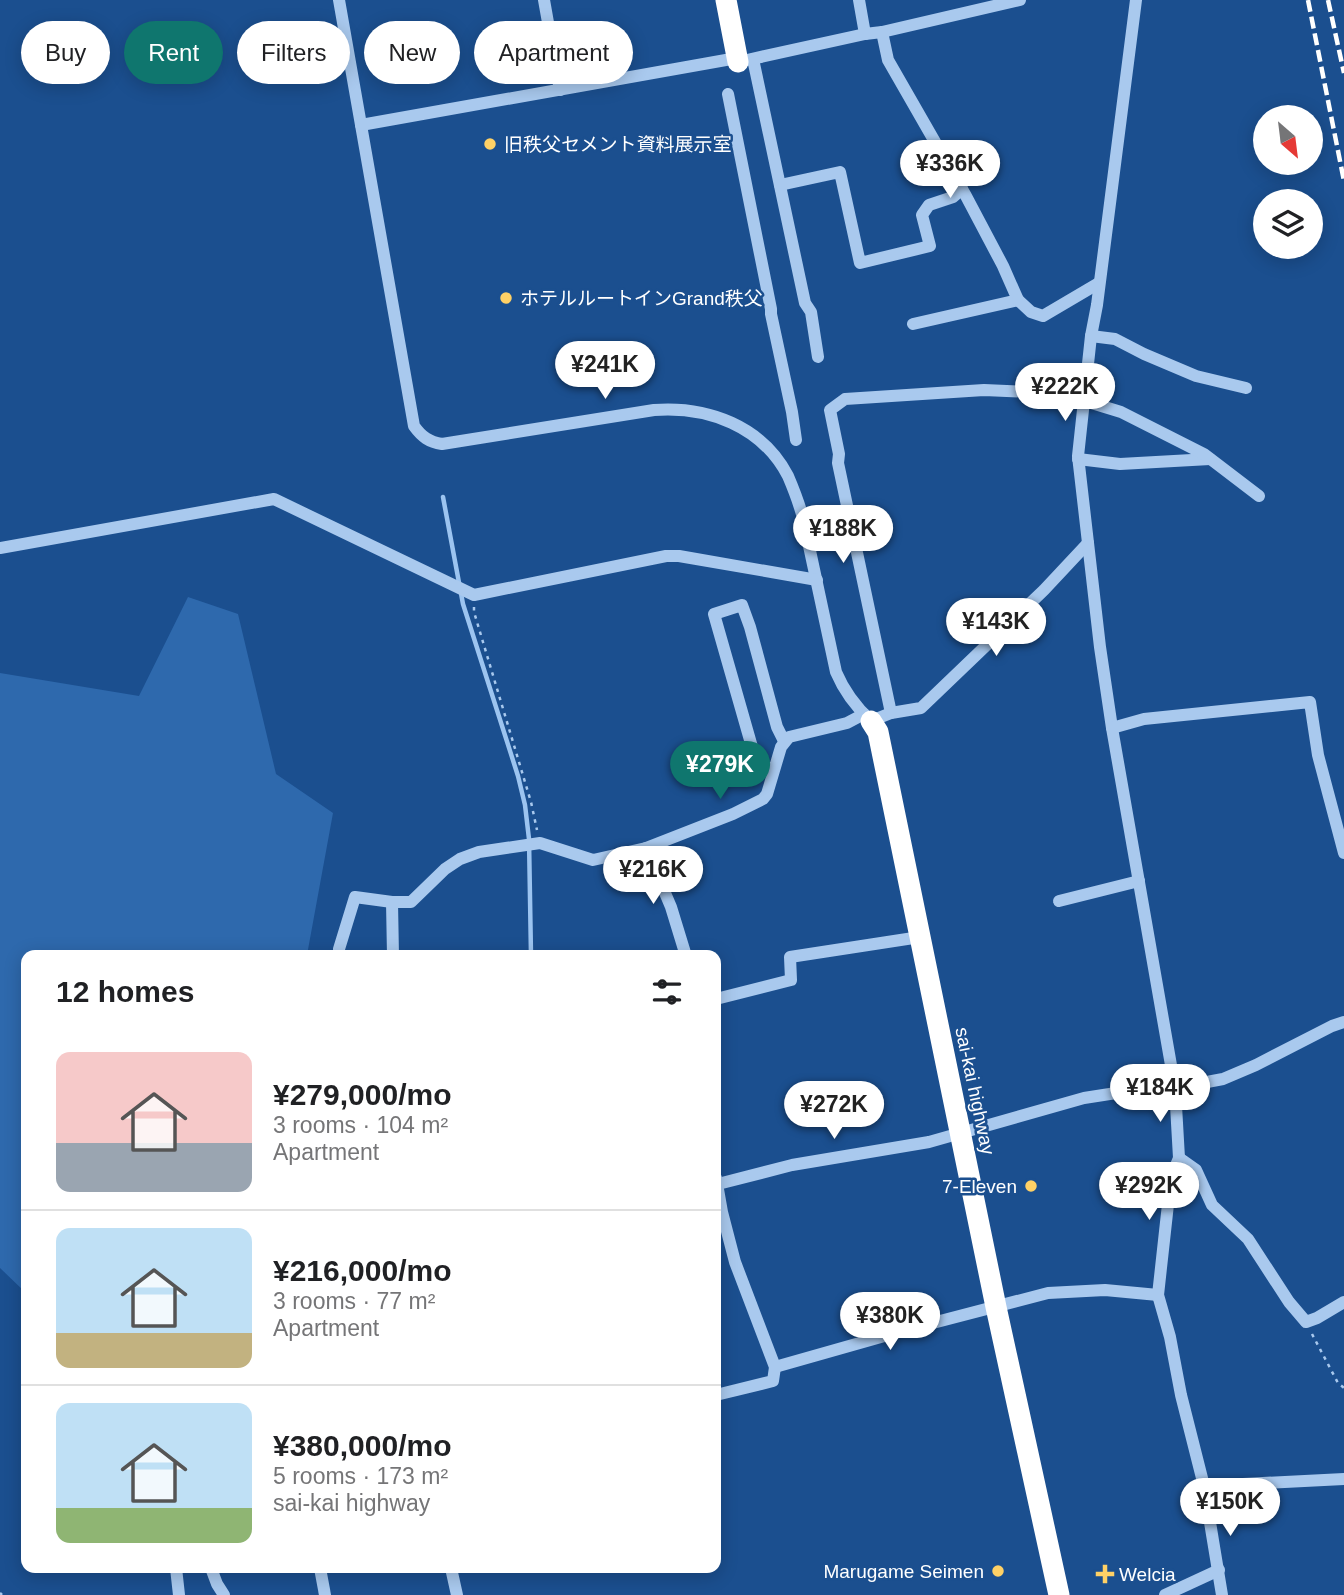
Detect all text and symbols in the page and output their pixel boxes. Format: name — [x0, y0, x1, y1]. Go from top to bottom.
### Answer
chip: Buy — [21, 21, 110, 84]
chip: Rent — [124, 21, 223, 84]
chip: Filters — [237, 21, 350, 84]
chip: New — [364, 21, 460, 84]
chip: Apartment — [474, 21, 633, 84]
north arrow — [1253, 105, 1323, 175]
map controls — [1253, 105, 1323, 259]
place label: 旧秩父セメント資料展示室 — [504, 134, 732, 155]
marker: 旧秩父セメント資料展示室 — [482, 136, 498, 152]
pin: ¥336K — [901, 140, 999, 200]
text: ¥336K — [916, 150, 984, 176]
button: layers — [1253, 189, 1323, 259]
place label: ホテルルートインGrand秩父 — [520, 288, 763, 309]
marker: ホテルルートインGrand秩父 — [498, 290, 514, 306]
pin: ¥241K — [556, 342, 654, 401]
text: ¥241K — [571, 351, 639, 377]
pin: ¥222K — [1016, 364, 1114, 423]
text: ¥222K — [1031, 373, 1099, 399]
pin: ¥188K — [794, 505, 892, 565]
text: ¥188K — [809, 515, 877, 541]
pin: ¥143K — [947, 598, 1045, 658]
text: ¥143K — [962, 608, 1030, 634]
pin: ¥279K — [671, 742, 769, 801]
text: ¥279K — [686, 751, 754, 777]
pin: ¥216K — [604, 846, 702, 906]
text: ¥216K — [619, 856, 687, 882]
icon: filters — [648, 973, 686, 1011]
text: 12 homes — [56, 975, 194, 1008]
street label: sai-kai highway — [951, 1025, 999, 1157]
pin: ¥184K — [1111, 1064, 1209, 1124]
text: ¥184K — [1126, 1074, 1194, 1100]
text: ¥279,000/mo — [273, 1078, 451, 1111]
icon: home — [112, 1080, 196, 1164]
pin: ¥272K — [785, 1082, 883, 1141]
text: ¥272K — [800, 1091, 868, 1117]
text: 3 rooms · 104 m² — [273, 1112, 448, 1138]
text: Apartment — [273, 1139, 379, 1165]
pin: ¥292K — [1100, 1162, 1198, 1222]
text: ¥292K — [1115, 1172, 1183, 1198]
place label: 7-Eleven — [942, 1176, 1017, 1197]
marker: 7-Eleven — [1023, 1178, 1039, 1194]
text: ¥216,000/mo — [273, 1254, 451, 1287]
icon: home — [112, 1256, 196, 1340]
text: 3 rooms · 77 m² — [273, 1288, 435, 1314]
pin: ¥380K — [841, 1292, 939, 1352]
text: ¥380K — [856, 1302, 924, 1328]
text: Apartment — [273, 1315, 379, 1341]
text: ¥380,000/mo — [273, 1429, 451, 1462]
icon: home — [112, 1431, 196, 1515]
text: 5 rooms · 173 m² — [273, 1463, 448, 1489]
pin: ¥150K — [1181, 1478, 1279, 1538]
text: ¥150K — [1196, 1488, 1264, 1514]
text: sai-kai highway — [273, 1490, 430, 1516]
place label: Marugame Seimen — [823, 1561, 984, 1582]
marker: Marugame Seimen — [990, 1563, 1006, 1579]
place label: Welcia — [1119, 1564, 1176, 1585]
marker: Welcia — [1097, 1566, 1113, 1582]

